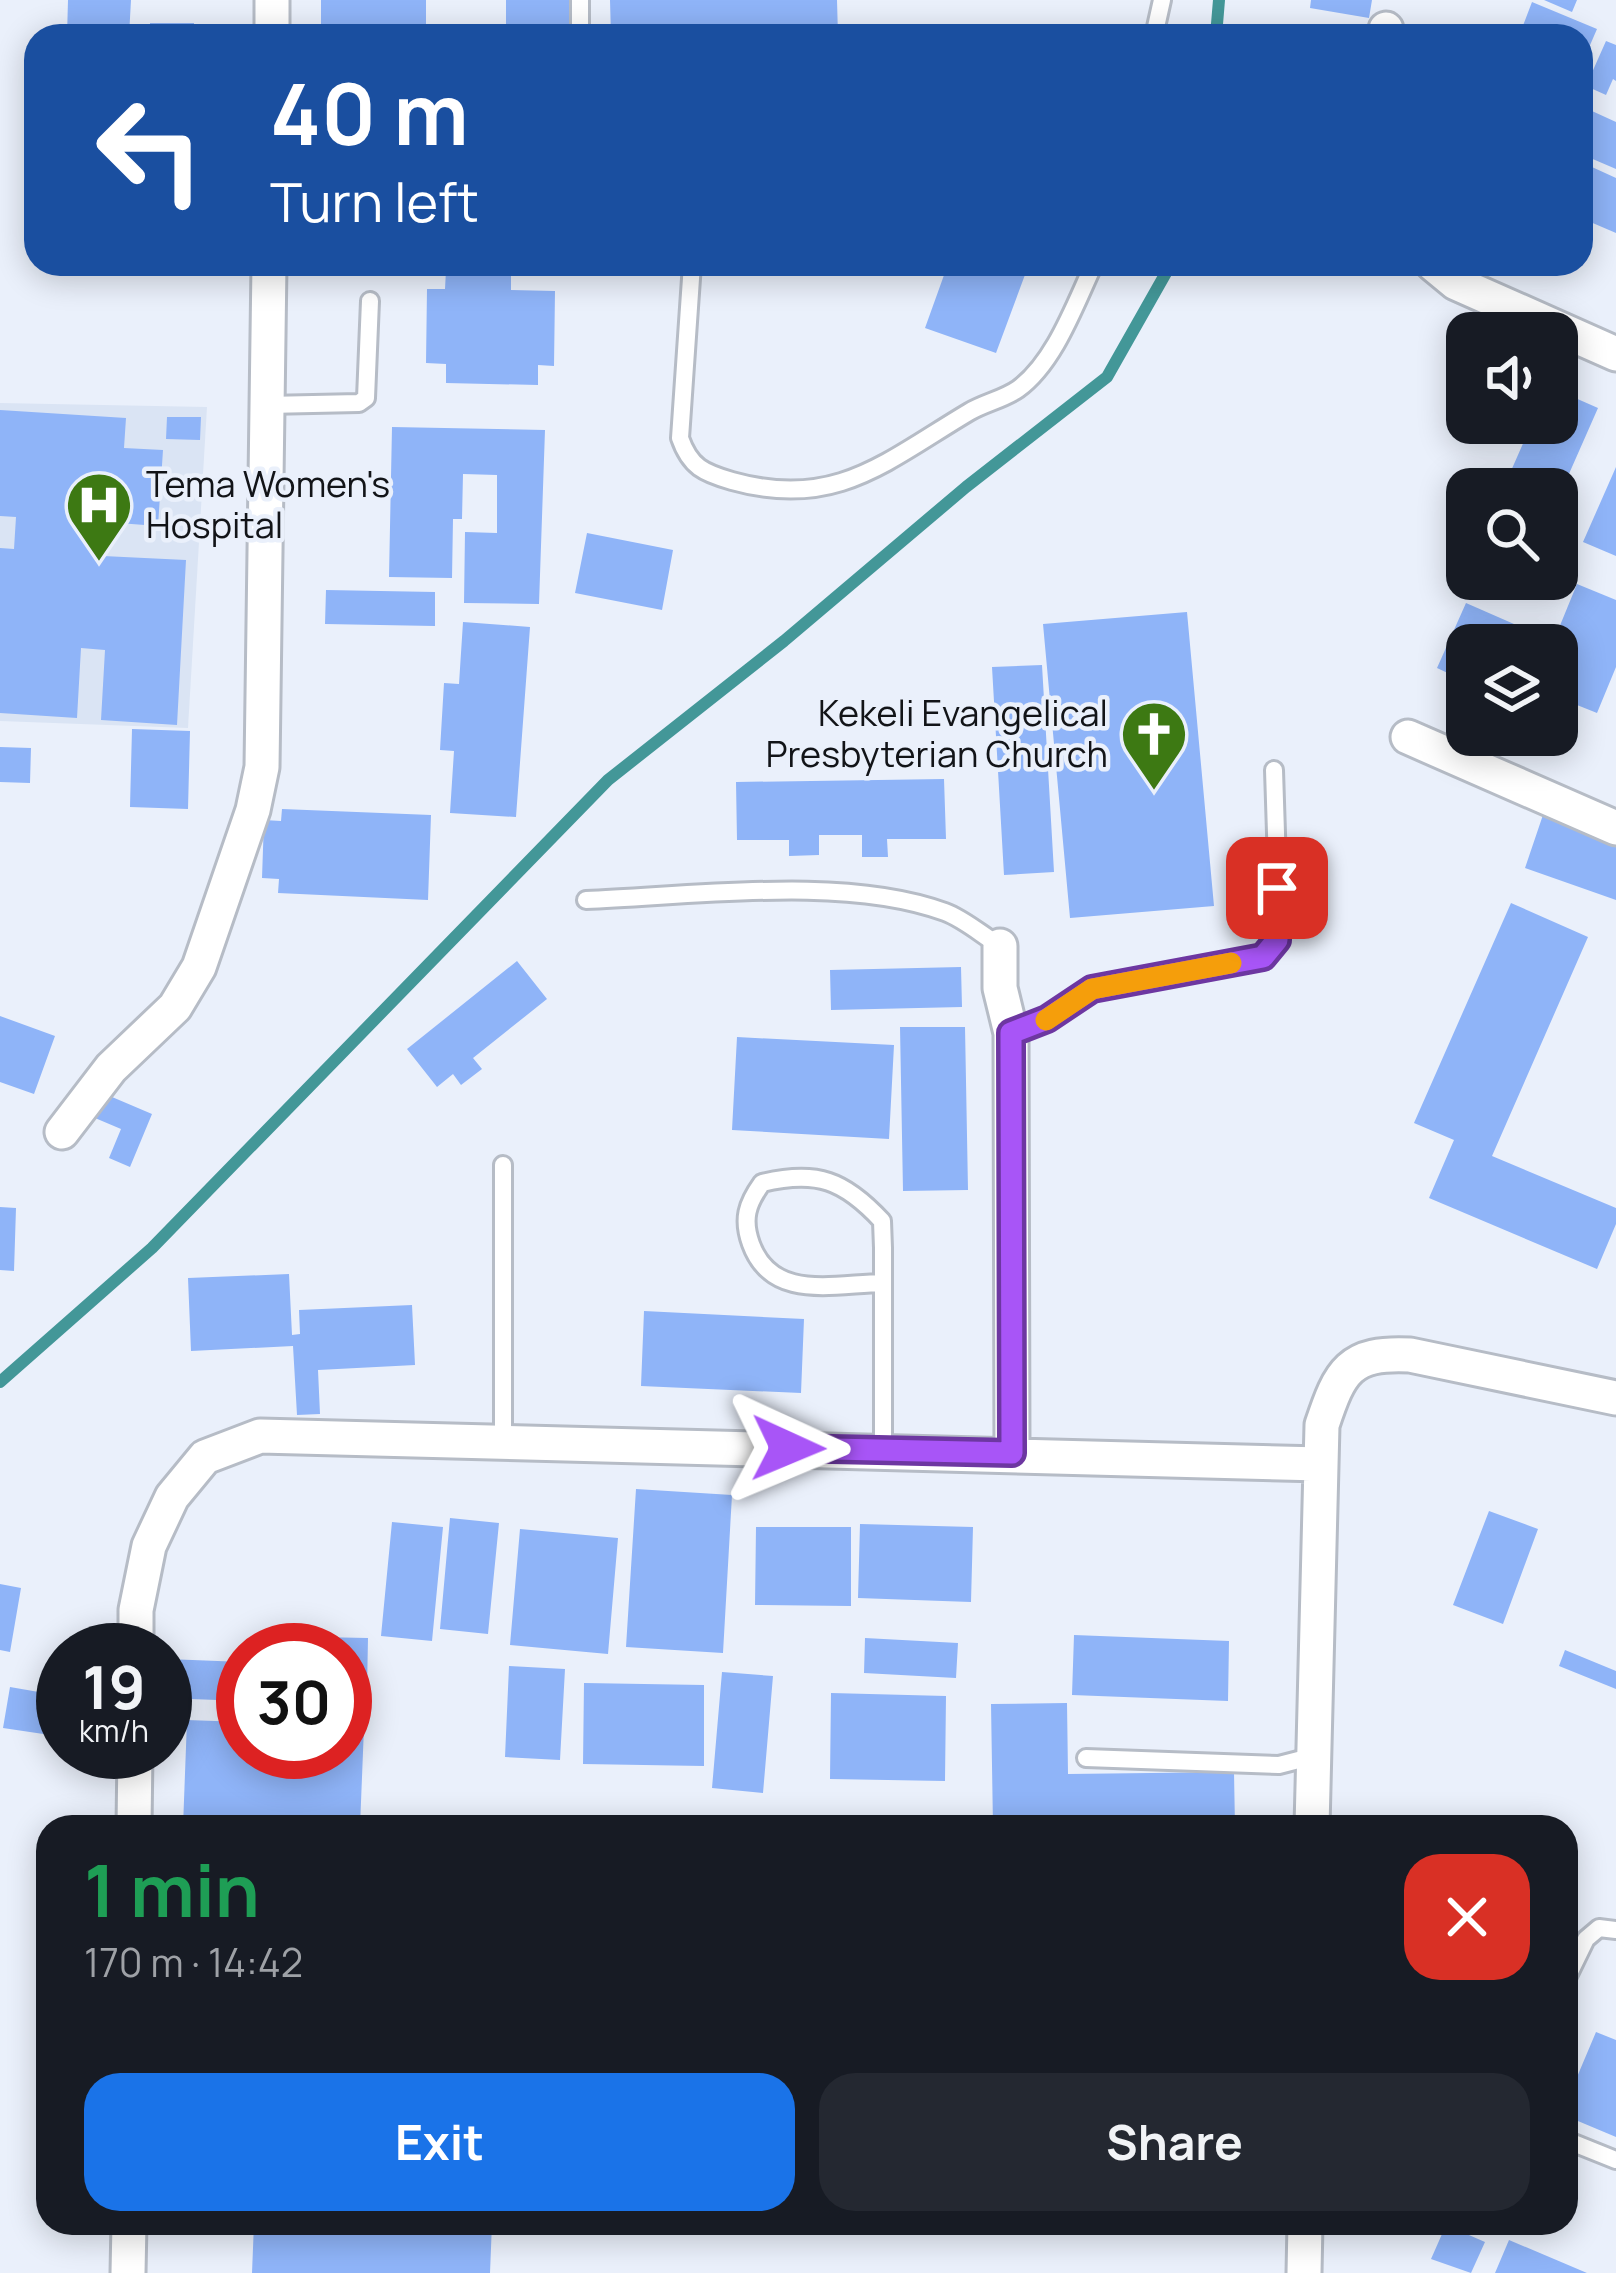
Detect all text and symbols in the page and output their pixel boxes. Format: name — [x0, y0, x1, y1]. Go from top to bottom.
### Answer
text: 40 m — [270, 55, 469, 170]
icon: left — [72, 72, 228, 228]
text: Turn left — [270, 164, 479, 238]
map controls — [1446, 312, 1578, 756]
button: sound — [1446, 312, 1578, 444]
place label: Tema Women's Hospital — [146, 459, 390, 549]
button: search — [1446, 468, 1578, 600]
hospital icon: Tema Women's Hospital — [64, 470, 134, 564]
button: layers — [1446, 624, 1578, 756]
place label: Kekeli Evangelical Presbyterian Church — [766, 688, 1108, 778]
church icon: Kekeli Evangelical Presbyterian Church — [1119, 699, 1189, 793]
pin — [1226, 837, 1328, 939]
icon: arrive — [1244, 855, 1310, 921]
position arrow — [725, 1385, 851, 1511]
speed limit sign: 30 — [216, 1623, 372, 1779]
text: 19 — [82, 1645, 146, 1727]
text: km/h — [79, 1710, 149, 1751]
text: 1 min — [84, 1840, 260, 1939]
button: close — [1404, 1854, 1530, 1980]
text: 170 m · 14:42 — [84, 1935, 303, 1989]
button: Exit — [84, 2073, 795, 2211]
button: Share — [819, 2073, 1530, 2211]

